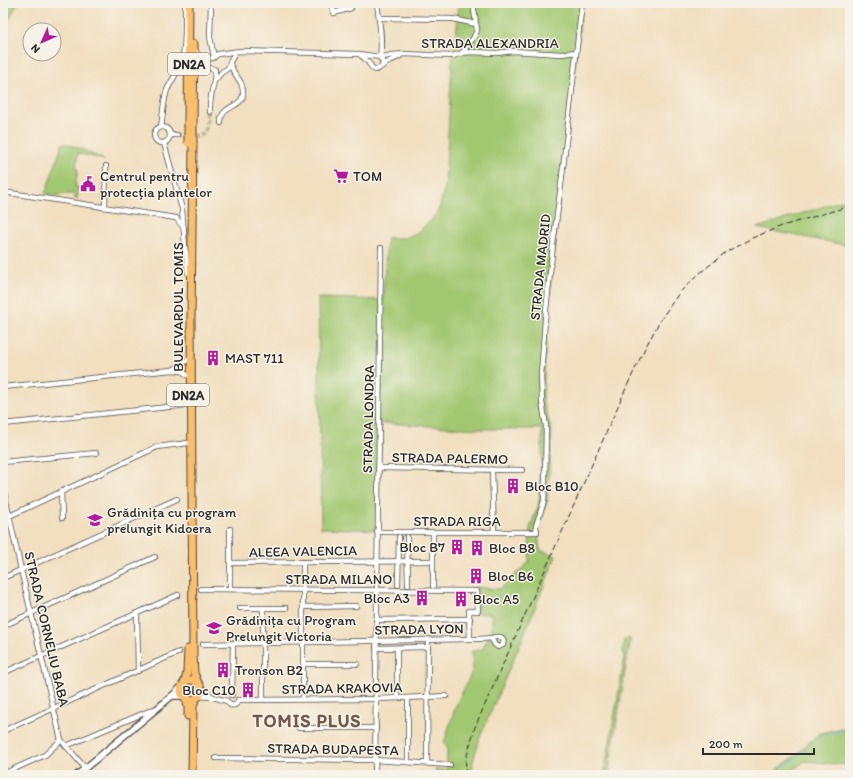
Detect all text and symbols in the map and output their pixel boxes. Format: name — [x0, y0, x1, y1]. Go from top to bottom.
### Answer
north arrow — [22, 22, 62, 62]
street label: STRADA ALEXANDRIA — [421, 35, 559, 52]
text: N — [28, 41, 43, 56]
road number: DN2A — [168, 53, 210, 75]
supermarket icon: TOM — [332, 167, 350, 185]
place label: Centrul pentru protecția plantelor — [100, 168, 212, 201]
place label: TOM — [353, 168, 382, 185]
public building icon: Centrul pentru protecția plantelor — [79, 175, 97, 193]
street label: STRADA MADRID — [526, 213, 555, 321]
street label: BULEVARDUL TOMIS — [170, 242, 187, 372]
building icon: MAST 711 — [204, 349, 222, 367]
place label: MAST 711 — [225, 350, 284, 367]
street label: STRADA LONDRA — [359, 365, 378, 473]
road number: DN2A — [167, 384, 209, 406]
street label: STRADA PALERMO — [392, 449, 508, 468]
building icon: Bloc B10 — [504, 477, 522, 495]
place label: Bloc B10 — [525, 478, 579, 495]
place label: Grădinița cu program prelungit Kidoera — [107, 504, 237, 537]
school or university icon: Grădinița cu program prelungit Kidoera — [86, 511, 104, 529]
street label: STRADA RIGA — [413, 513, 501, 530]
building icon: Bloc B7 — [448, 538, 466, 556]
place label: Bloc B7 — [400, 539, 445, 556]
building icon: Bloc B8 — [468, 539, 486, 557]
place label: Bloc B8 — [489, 540, 536, 557]
street label: ALEEA VALENCIA — [249, 542, 357, 561]
street label: STRADA CORNELIU BABA — [20, 550, 73, 708]
building icon: Bloc B6 — [467, 567, 485, 585]
place label: Bloc B6 — [488, 568, 534, 585]
street label: STRADA MILANO — [286, 571, 392, 588]
building icon: Bloc A3 — [413, 589, 431, 607]
place label: Bloc A3 — [364, 590, 410, 607]
building icon: Bloc A5 — [452, 590, 470, 608]
place label: Bloc A5 — [473, 591, 519, 608]
place label: Grădinița cu Program Prelungit Victoria — [226, 612, 357, 645]
school or university icon: Grădinița cu Program Prelungit Victoria — [205, 619, 223, 637]
street label: STRADA LYON — [374, 620, 464, 639]
building icon: Tronson B2 — [214, 661, 232, 679]
place label: Tronson B2 — [235, 662, 304, 679]
street label: STRADA KRAKOVIA — [281, 679, 403, 698]
building icon: Bloc C10 — [239, 681, 257, 699]
place label: Bloc C10 — [182, 682, 236, 699]
district label: TOMIS PLUS — [252, 710, 361, 732]
scale bar — [703, 730, 814, 756]
text: 200 m — [709, 737, 743, 751]
street label: STRADA BUDAPESTA — [267, 740, 399, 759]

